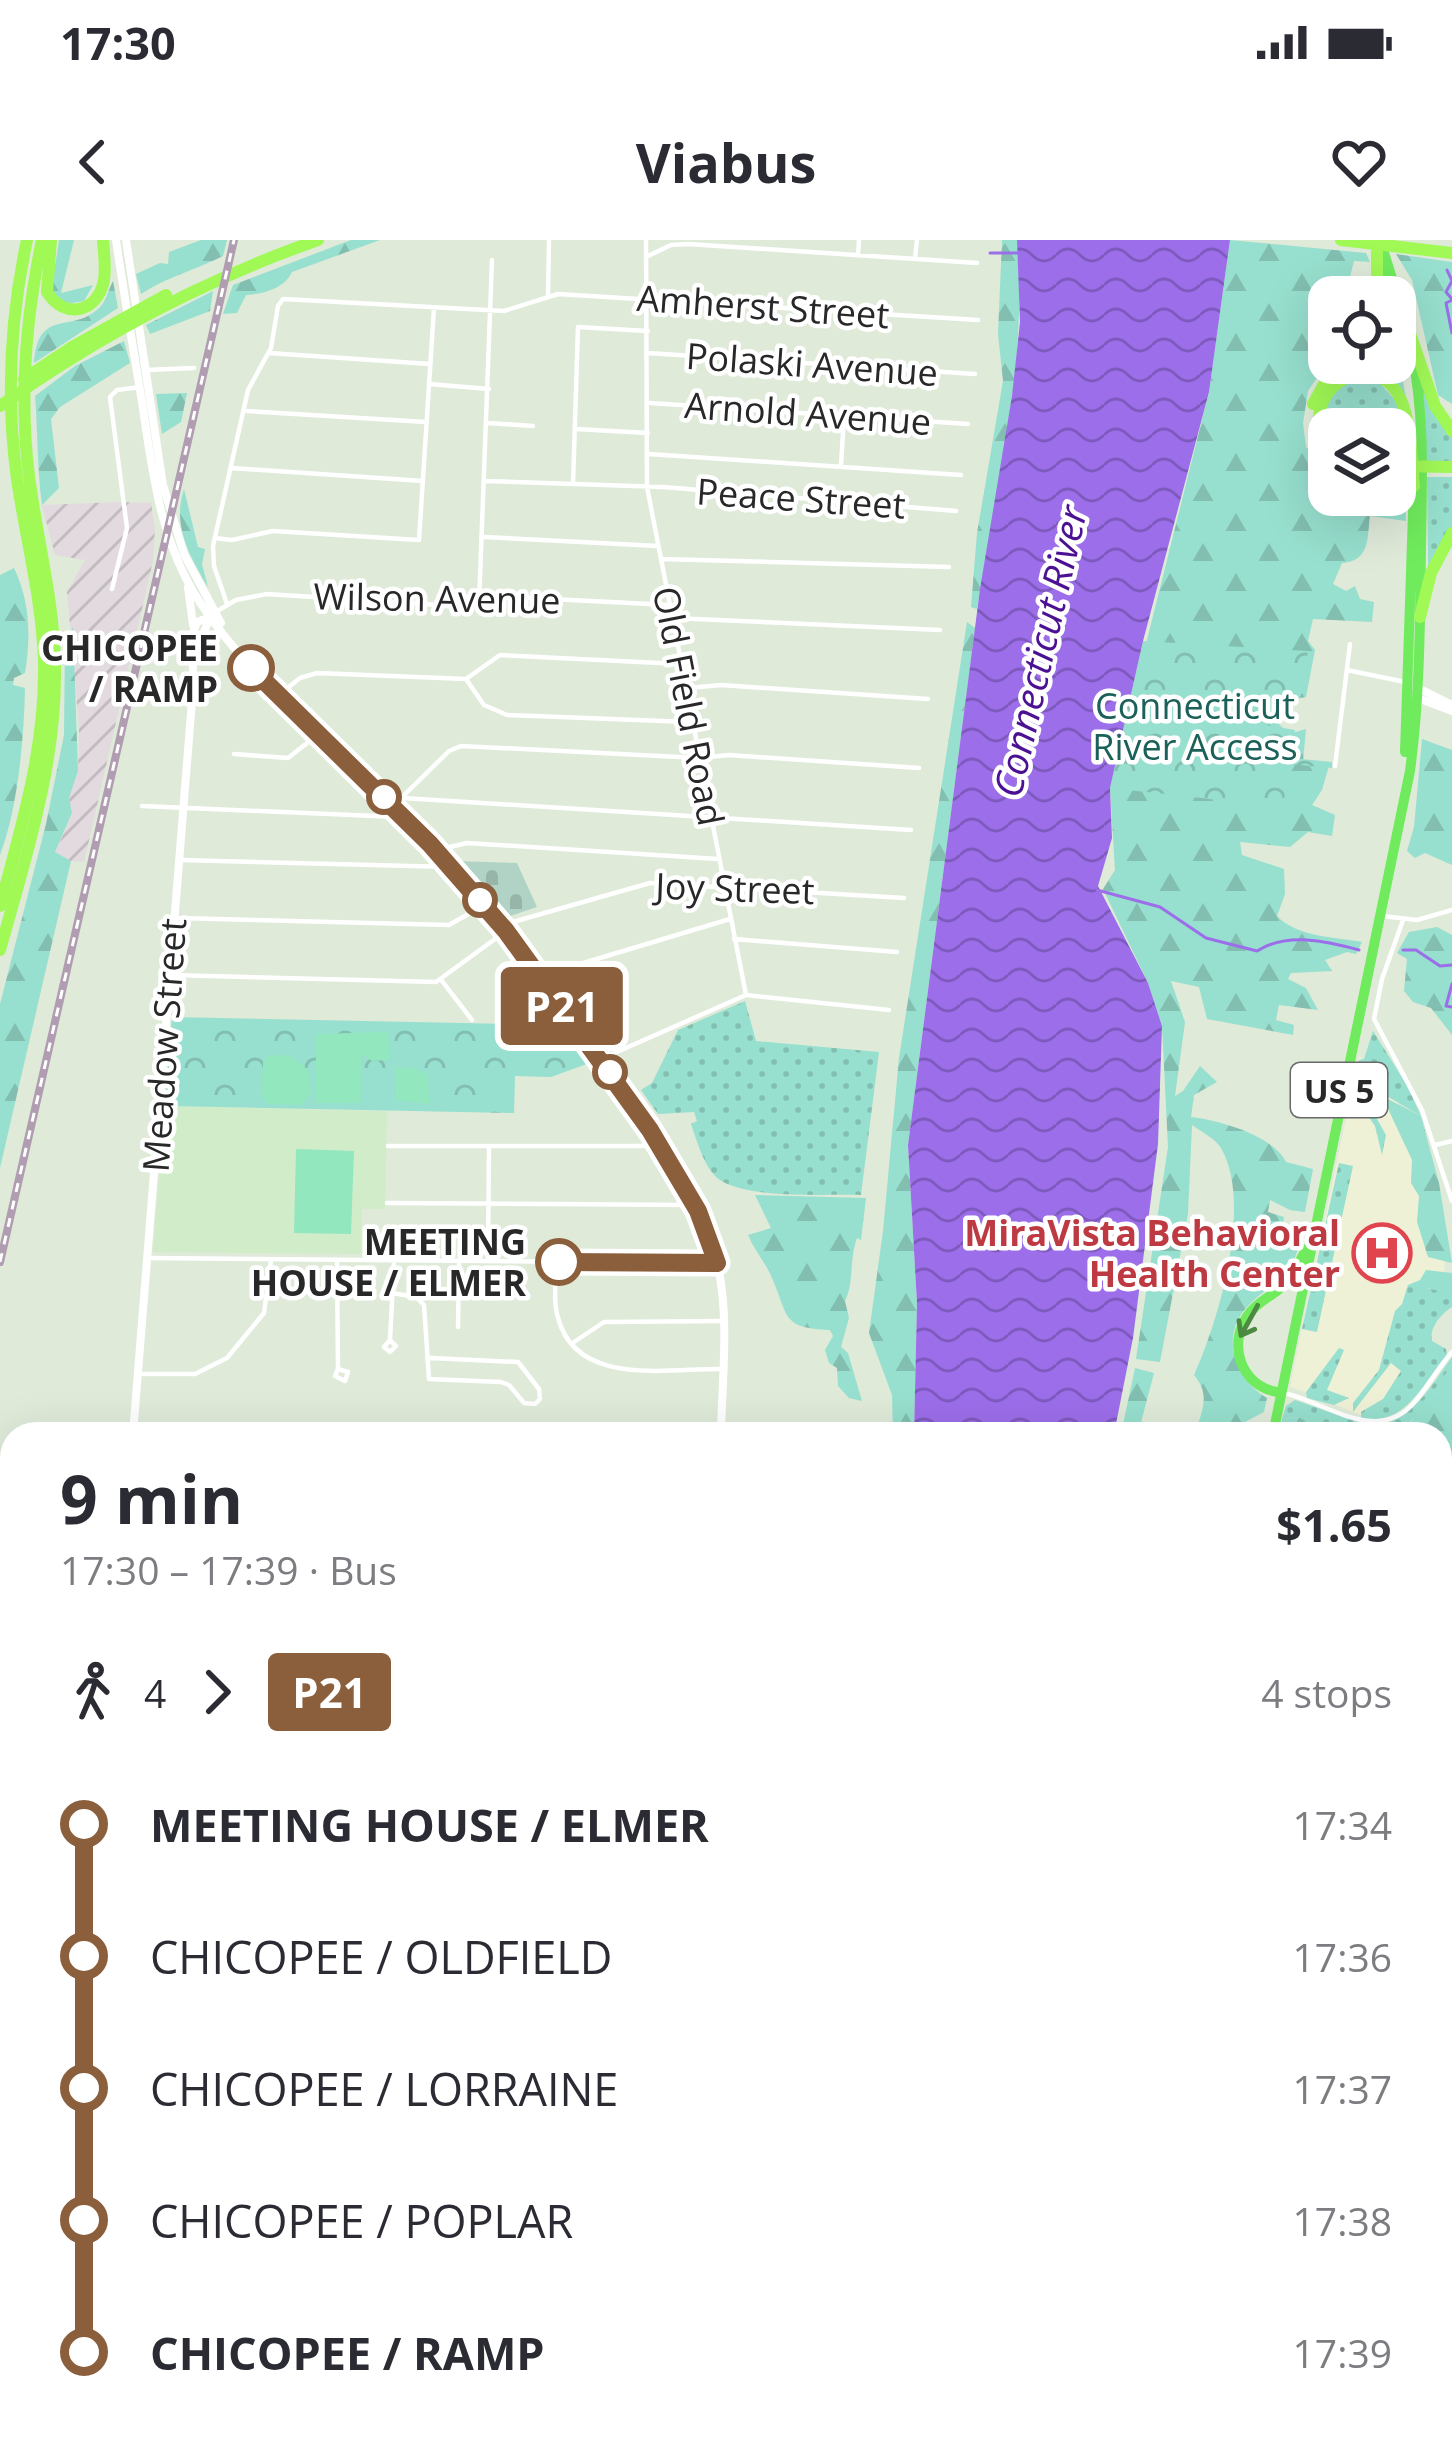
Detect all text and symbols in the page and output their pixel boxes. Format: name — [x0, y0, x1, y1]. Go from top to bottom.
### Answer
text: 17:30 — [60, 12, 176, 73]
text: Viabus — [636, 125, 816, 199]
icon: back — [60, 129, 126, 195]
icon: heart — [1326, 129, 1392, 195]
street label: Amherst Street — [635, 273, 891, 339]
map controls — [1308, 276, 1416, 516]
button: locate — [1308, 276, 1416, 384]
street label: Polaski Avenue — [684, 331, 940, 397]
street label: Arnold Avenue — [683, 380, 933, 446]
button: layers — [1308, 408, 1416, 516]
street label: Peace Street — [695, 466, 907, 530]
water label: Connecticut River — [980, 498, 1099, 802]
street label: Wilson Avenue — [313, 571, 561, 625]
street label: Old Field Road — [642, 582, 736, 830]
place label: CHICOPEE / RAMP — [41, 623, 218, 713]
marker: CHICOPEE / RAMP — [229, 646, 273, 690]
park label: Connecticut River Access — [1092, 681, 1298, 771]
unlabelled marker — [368, 781, 400, 813]
street label: Joy Street — [652, 861, 815, 915]
unlabelled marker — [464, 884, 496, 916]
street label: Meadow Street — [131, 917, 197, 1173]
line badge: P21 — [493, 967, 631, 1045]
text: P21 — [525, 977, 599, 1034]
unlabelled marker — [594, 1056, 626, 1088]
road number: US 5 — [1291, 1063, 1387, 1117]
place label: MiraVista Behavioral Health Center — [964, 1208, 1340, 1298]
place label: MEETING HOUSE / ELMER — [251, 1217, 526, 1307]
hospital icon: MiraVista Behavioral Health Center — [1351, 1222, 1413, 1284]
marker: MEETING HOUSE / ELMER — [537, 1240, 581, 1284]
one-way arrow — [1236, 1303, 1259, 1338]
text: 9 min — [60, 1453, 243, 1543]
text: $1.65 — [1276, 1494, 1392, 1555]
text: 17:30 – 17:39 · Bus — [60, 1543, 397, 1596]
icon: walk — [60, 1659, 126, 1725]
icon: forward — [184, 1659, 250, 1725]
text: P21 — [292, 1663, 367, 1720]
text: 4 — [144, 1666, 166, 1719]
text: 4 stops — [1261, 1666, 1392, 1719]
text: MEETING HOUSE / ELMER — [150, 1794, 709, 1855]
text: 17:34 — [1293, 1798, 1392, 1851]
text: CHICOPEE / OLDFIELD — [150, 1926, 612, 1987]
text: 17:36 — [1293, 1930, 1392, 1983]
text: CHICOPEE / LORRAINE — [150, 2058, 618, 2119]
text: 17:37 — [1293, 2062, 1392, 2115]
text: CHICOPEE / POPLAR — [150, 2190, 573, 2251]
text: 17:38 — [1293, 2194, 1392, 2247]
text: CHICOPEE / RAMP — [150, 2322, 545, 2383]
text: 17:39 — [1293, 2326, 1392, 2379]

